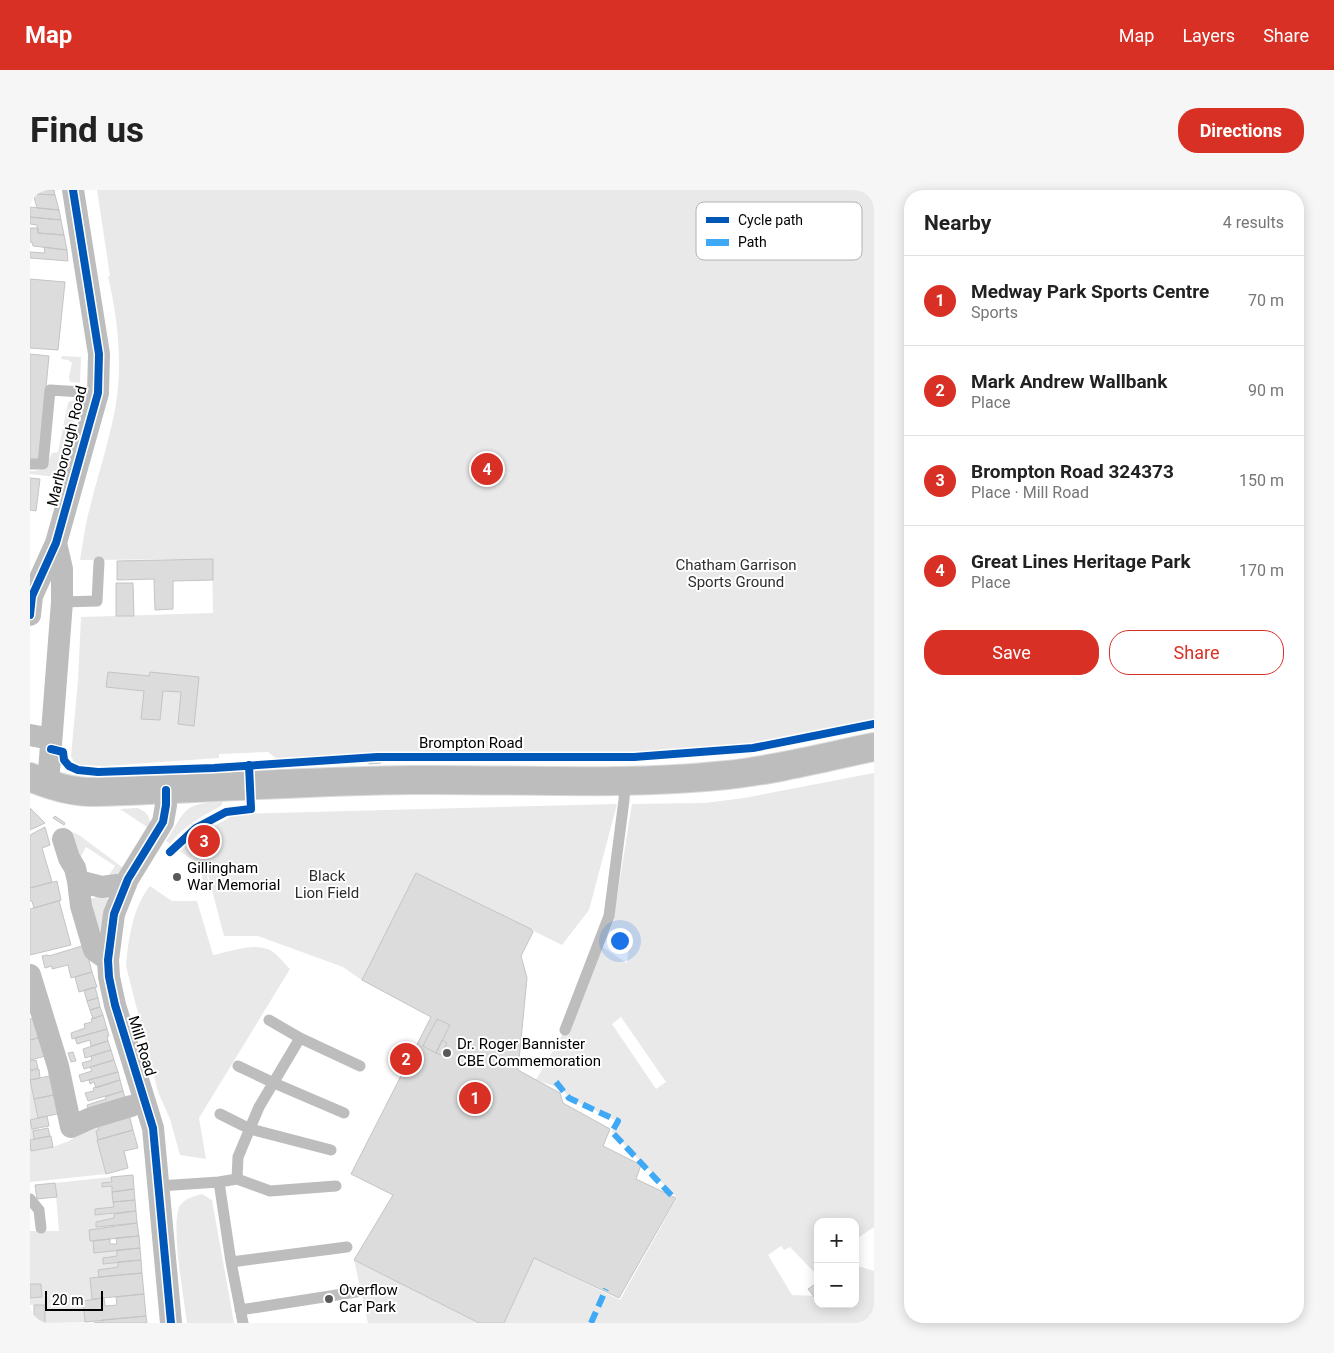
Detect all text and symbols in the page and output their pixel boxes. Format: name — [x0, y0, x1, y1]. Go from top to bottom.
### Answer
text: Map — [25, 21, 72, 49]
text: Map — [1119, 25, 1154, 46]
text: Layers — [1182, 25, 1235, 46]
text: Share — [1263, 25, 1309, 46]
button: Directions — [1178, 108, 1304, 153]
text: Find us — [30, 110, 144, 151]
legend — [696, 202, 862, 260]
text: Nearby — [924, 211, 991, 235]
text: Cycle path — [738, 212, 803, 228]
text: 4 results — [1223, 213, 1284, 232]
text: Path — [738, 234, 767, 250]
text: Medway Park Sports Centre — [971, 280, 1209, 303]
text: 1 — [935, 291, 945, 310]
text: 70 m — [1248, 291, 1284, 310]
text: Sports — [971, 303, 1018, 322]
text: Mark Andrew Wallbank — [971, 370, 1167, 393]
text: 2 — [935, 381, 945, 400]
text: 90 m — [1248, 381, 1284, 400]
street label: Marlborough Road — [43, 384, 91, 508]
text: Place — [971, 393, 1011, 412]
pin: 4 — [471, 450, 503, 488]
text: Brompton Road 324373 — [971, 460, 1174, 483]
text: 3 — [935, 471, 945, 490]
text: 150 m — [1239, 471, 1284, 490]
text: Place · Mill Road — [971, 483, 1089, 502]
text: Great Lines Heritage Park — [971, 550, 1191, 573]
park label: Chatham Garrison Sports Ground — [675, 556, 797, 591]
text: 4 — [935, 561, 945, 580]
text: 170 m — [1239, 561, 1284, 580]
text: Place — [971, 573, 1011, 592]
button: Save — [924, 630, 1099, 675]
button: Share — [1109, 630, 1284, 675]
street label: Brompton Road — [419, 734, 523, 752]
pin: 3 — [188, 822, 220, 860]
place label: Gillingham War Memorial — [187, 859, 280, 894]
park label: Black Lion Field — [295, 867, 359, 902]
marker: Gillingham War Memorial — [171, 871, 183, 883]
your location — [607, 928, 633, 954]
street label: Mill Road — [124, 1014, 160, 1078]
place label: Dr. Roger Bannister CBE Commemoration — [457, 1035, 601, 1070]
pin: 2 — [390, 1040, 422, 1078]
marker: Dr. Roger Bannister CBE Commemoration — [441, 1047, 453, 1059]
pin: 1 — [459, 1079, 491, 1117]
map controls — [814, 1218, 859, 1308]
button: + — [814, 1218, 859, 1263]
button: − — [814, 1263, 859, 1308]
place label: Overflow Car Park — [339, 1281, 398, 1316]
scale bar — [45, 1288, 102, 1311]
text: 20 m — [52, 1292, 84, 1308]
marker: Overflow Car Park — [323, 1293, 335, 1305]

